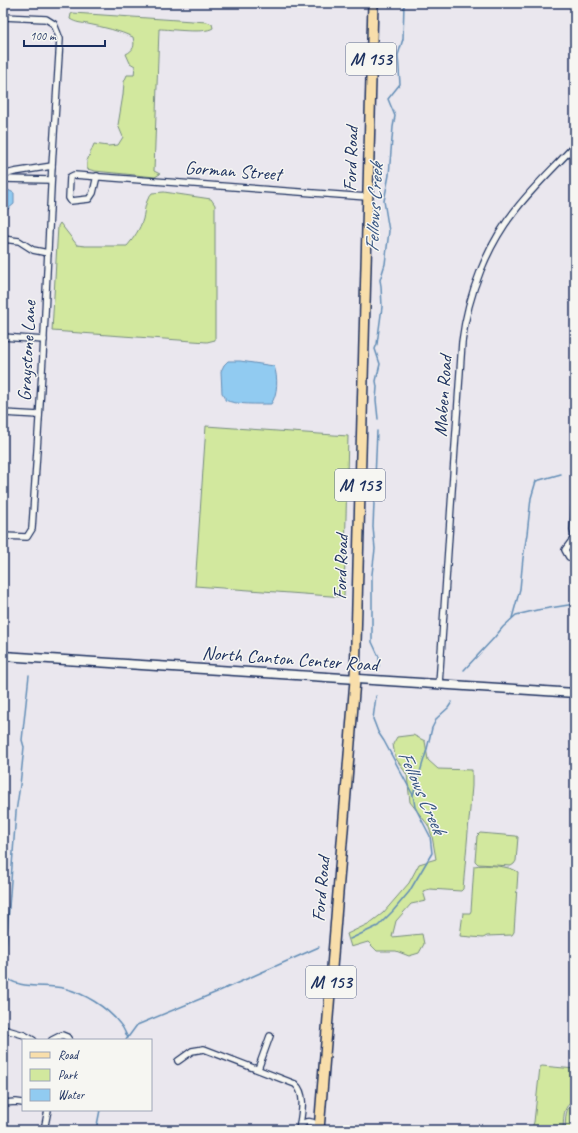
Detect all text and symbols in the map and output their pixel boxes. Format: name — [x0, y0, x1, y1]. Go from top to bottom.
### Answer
scale bar — [24, 22, 105, 48]
text: 100 m — [30, 28, 57, 44]
road number: M 153 — [346, 43, 396, 75]
street label: Ford Road — [338, 123, 364, 192]
street label: Gorman Street — [184, 156, 285, 187]
water label: Fellows Creek — [359, 160, 389, 253]
street label: Graystone Lane — [12, 298, 42, 402]
street label: Maben Road — [428, 352, 458, 437]
road number: M 153 — [335, 469, 385, 501]
street label: Ford Road — [328, 531, 354, 600]
street label: North Canton Center Road — [201, 641, 382, 677]
water label: Fellows Creek — [393, 747, 453, 841]
street label: Ford Road — [306, 853, 336, 923]
road number: M 153 — [306, 966, 356, 998]
legend — [22, 1039, 152, 1111]
text: Road — [58, 1047, 80, 1063]
text: Park — [58, 1067, 79, 1083]
text: Water — [58, 1087, 86, 1103]

